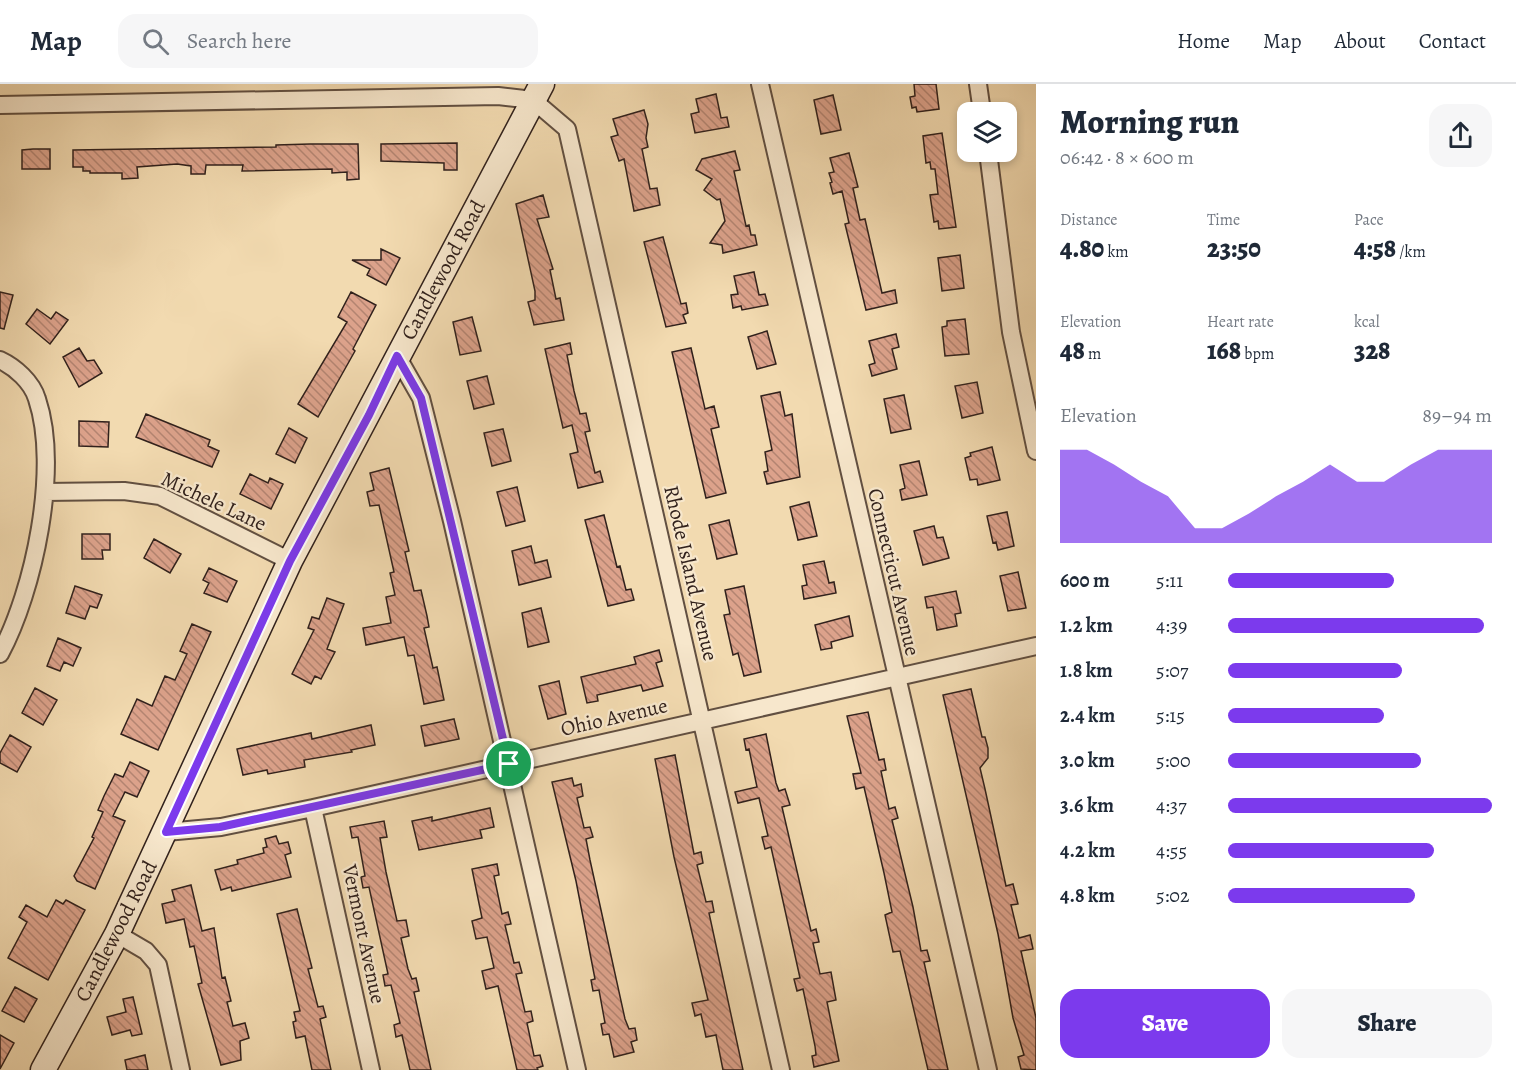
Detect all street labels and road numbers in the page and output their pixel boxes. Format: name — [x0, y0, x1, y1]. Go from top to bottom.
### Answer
street label: Candlewood Road — [394, 194, 492, 345]
street label: Michele Lane — [157, 464, 271, 538]
street label: Rhode Island Avenue — [657, 483, 725, 663]
street label: Connecticut Avenue — [861, 485, 927, 659]
street label: Ohio Avenue — [558, 691, 670, 743]
street label: Candlewood Road — [68, 855, 164, 1006]
street label: Vermont Avenue — [335, 861, 392, 1006]

